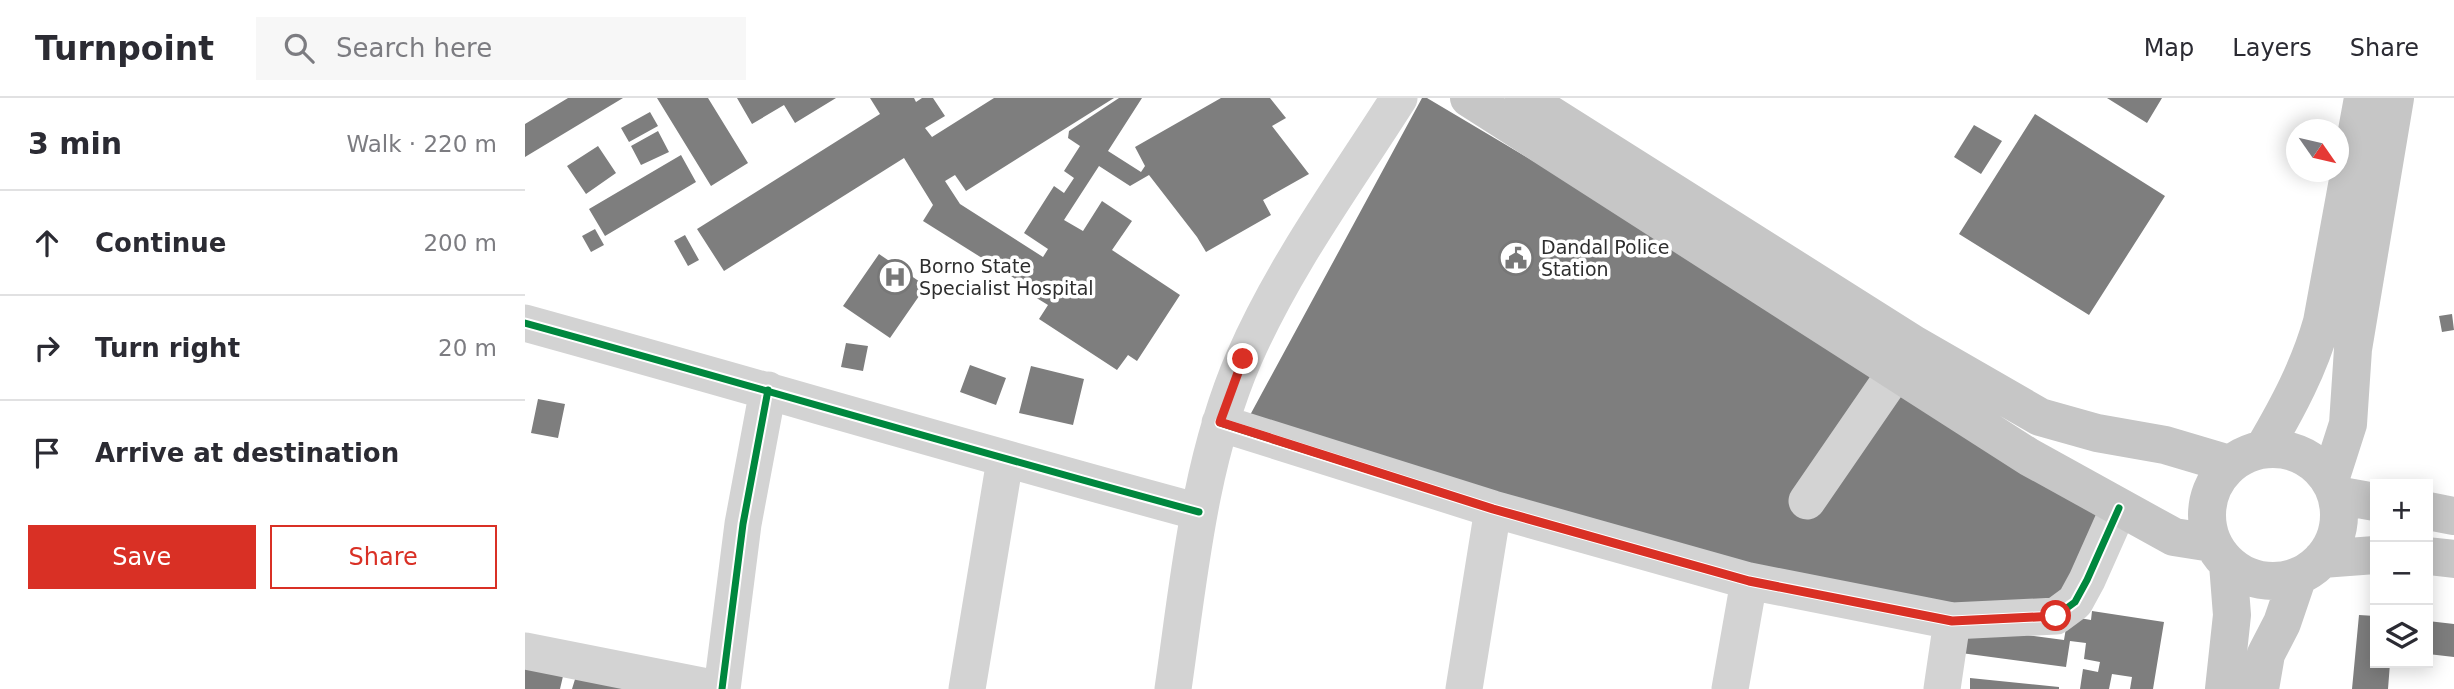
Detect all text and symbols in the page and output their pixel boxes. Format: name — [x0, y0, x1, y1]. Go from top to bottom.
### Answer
search box — [256, 17, 746, 80]
text: Turnpoint — [35, 29, 214, 68]
icon: search — [280, 29, 318, 67]
text: Search here — [336, 33, 492, 63]
text: Map — [2144, 34, 2194, 62]
text: Layers — [2232, 34, 2312, 62]
text: Share — [2350, 34, 2419, 62]
north arrow — [2286, 119, 2349, 182]
text: 3 min — [28, 126, 122, 161]
text: Walk · 220 m — [346, 131, 497, 157]
icon: ahead — [28, 224, 66, 262]
text: Continue — [95, 228, 226, 258]
text: 200 m — [423, 230, 497, 256]
place label: Dandal Police Station — [1541, 236, 1669, 280]
public building icon: Dandal Police Station — [1497, 239, 1535, 277]
place label: Borno State Specialist Hospital — [919, 255, 1094, 299]
hospital icon: Borno State Specialist Hospital — [876, 258, 914, 296]
icon: right — [28, 329, 66, 367]
text: Turn right — [95, 333, 240, 363]
text: 20 m — [438, 335, 497, 361]
route end — [1227, 343, 1258, 374]
icon: arrive — [28, 434, 66, 472]
text: Arrive at destination — [95, 438, 399, 468]
map controls — [2370, 479, 2433, 668]
button: + — [2370, 479, 2433, 542]
button: Save — [28, 525, 256, 589]
button: Share — [270, 525, 497, 589]
button: − — [2370, 542, 2433, 605]
route start — [2040, 600, 2071, 631]
button: layers — [2370, 605, 2433, 668]

